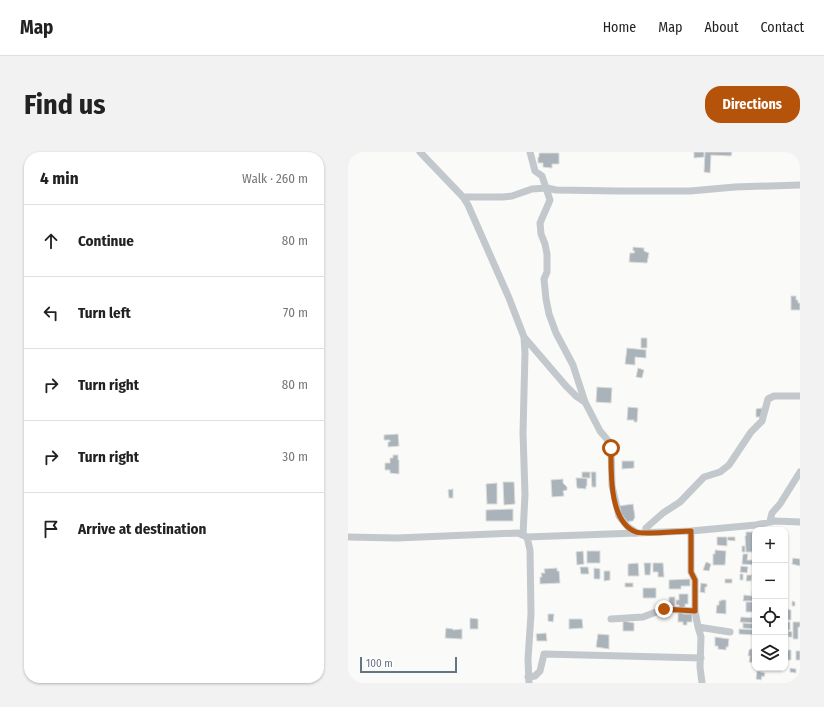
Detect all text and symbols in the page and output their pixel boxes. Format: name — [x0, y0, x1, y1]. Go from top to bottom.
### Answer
text: Map — [20, 16, 53, 39]
text: Home — [603, 19, 636, 36]
text: Map — [658, 19, 682, 36]
text: About — [704, 19, 739, 36]
text: Contact — [761, 19, 804, 36]
button: Directions — [705, 86, 800, 123]
text: Find us — [24, 88, 106, 121]
text: 4 min — [40, 168, 79, 189]
text: Walk · 260 m — [242, 171, 308, 186]
icon: ahead — [40, 230, 62, 252]
text: Continue — [78, 232, 134, 250]
text: 80 m — [282, 233, 308, 248]
icon: left — [40, 302, 62, 324]
text: Turn left — [78, 304, 131, 322]
text: 70 m — [283, 305, 308, 320]
icon: right — [40, 374, 62, 396]
text: Turn right — [78, 376, 139, 394]
text: 80 m — [282, 377, 308, 392]
route start — [602, 439, 620, 457]
icon: right — [40, 446, 62, 468]
text: Turn right — [78, 448, 139, 466]
text: 30 m — [282, 449, 308, 464]
icon: arrive — [40, 518, 62, 540]
text: Arrive at destination — [78, 520, 206, 538]
map controls — [752, 527, 788, 671]
button: + — [752, 527, 788, 563]
button: − — [752, 563, 788, 599]
button: locate — [752, 599, 788, 635]
route end — [655, 600, 673, 618]
button: layers — [752, 635, 788, 671]
scale bar — [360, 655, 457, 674]
text: 100 m — [366, 657, 393, 670]

